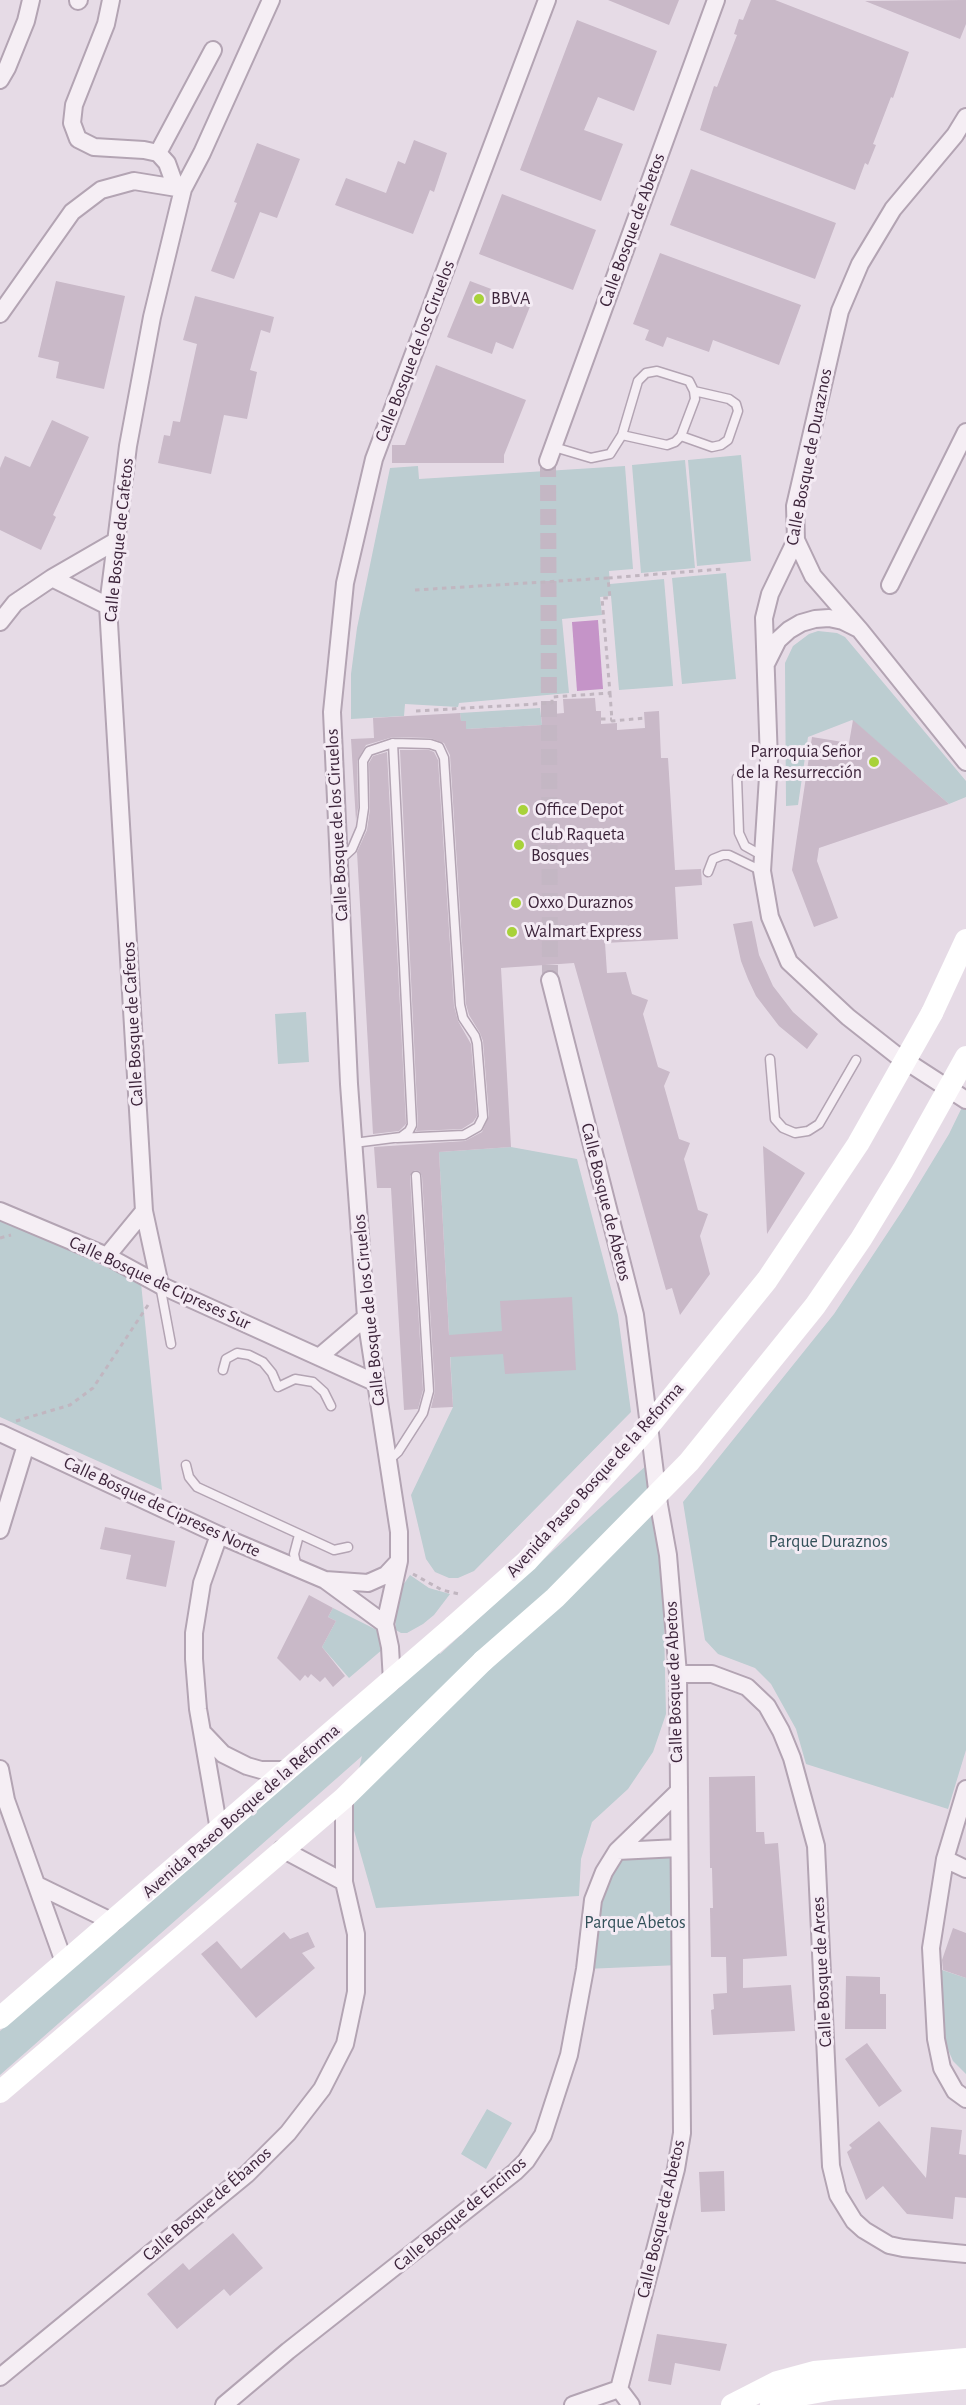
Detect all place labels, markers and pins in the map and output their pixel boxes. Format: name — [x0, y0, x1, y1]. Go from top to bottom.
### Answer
place label: BBVA — [491, 288, 530, 310]
marker: BBVA — [472, 292, 486, 306]
place label: Parroquia Señor de la Resurrección — [736, 741, 862, 783]
marker: Parroquia Señor de la Resurrección — [867, 755, 881, 769]
place label: Office Depot — [535, 799, 624, 821]
marker: Office Depot — [516, 803, 530, 817]
place label: Club Raqueta Bosques — [531, 824, 625, 866]
marker: Club Raqueta Bosques — [512, 838, 526, 852]
place label: Oxxo Duraznos — [528, 892, 633, 914]
marker: Oxxo Duraznos — [509, 896, 523, 910]
place label: Walmart Express — [524, 921, 642, 943]
marker: Walmart Express — [505, 925, 519, 939]

